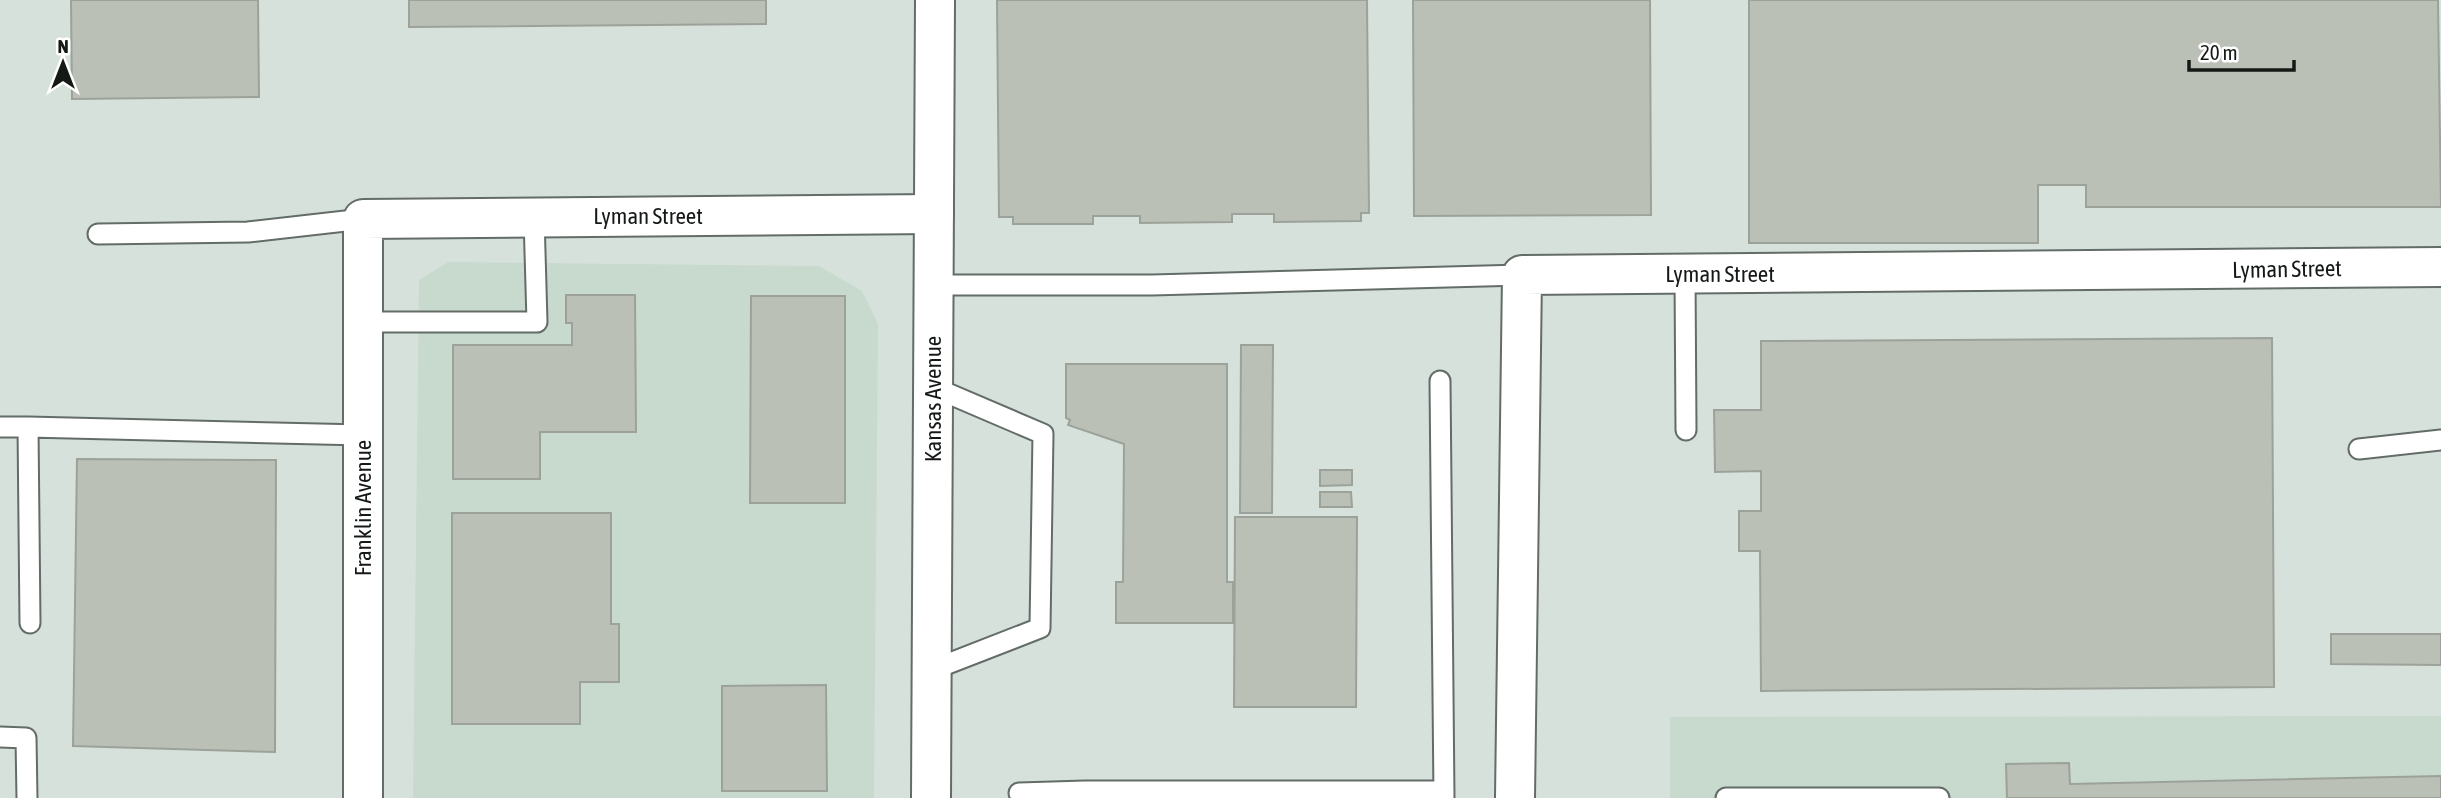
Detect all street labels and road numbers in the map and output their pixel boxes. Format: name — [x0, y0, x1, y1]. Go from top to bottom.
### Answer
street label: Lyman Street — [593, 203, 703, 229]
street label: Lyman Street — [2232, 255, 2342, 283]
street label: Lyman Street — [1665, 261, 1775, 287]
street label: Kansas Avenue — [920, 336, 946, 462]
street label: Franklin Avenue — [350, 440, 376, 576]

